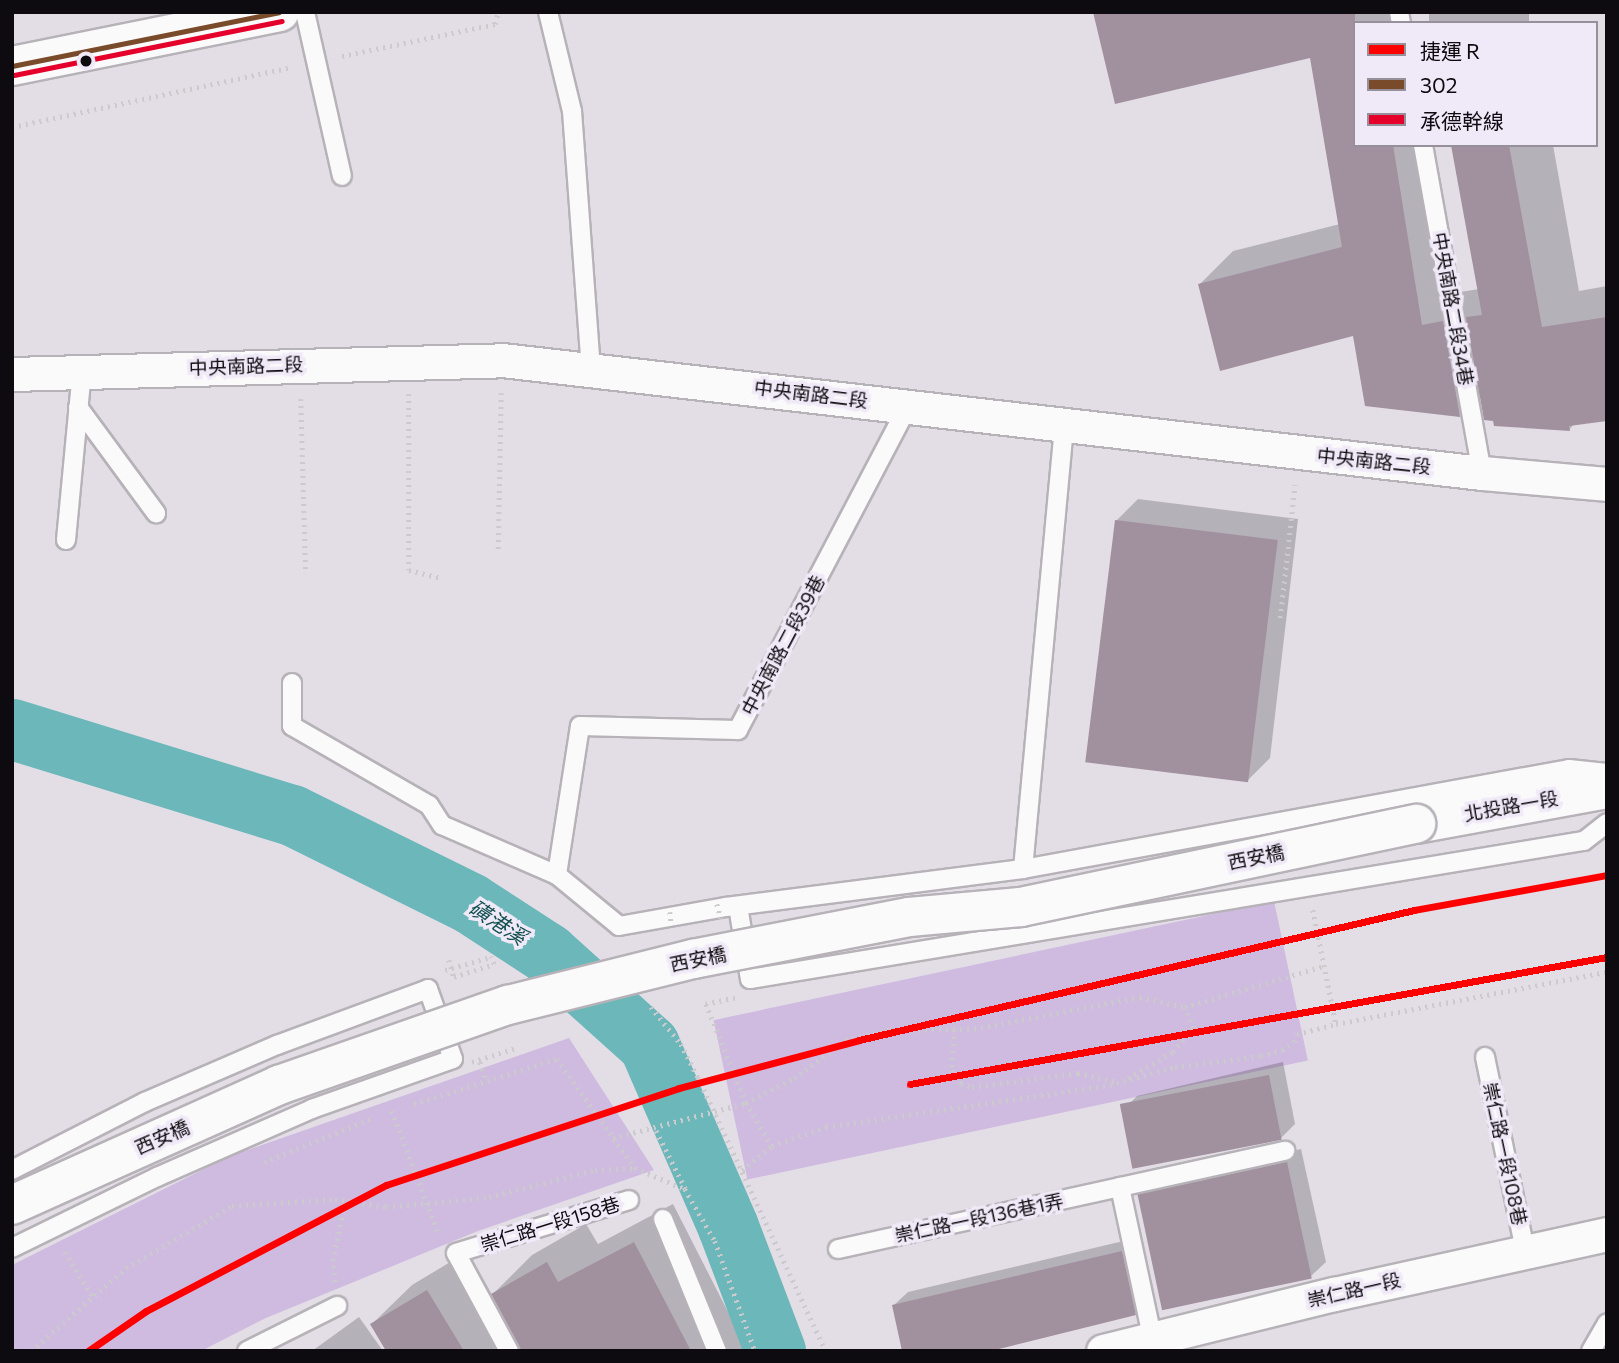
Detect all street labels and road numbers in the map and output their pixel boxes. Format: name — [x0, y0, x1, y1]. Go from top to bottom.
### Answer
street label: 中央南路二段34巷 — [1428, 231, 1478, 387]
street label: 中央南路二段 — [189, 353, 303, 379]
street label: 中央南路二段 — [753, 376, 869, 412]
street label: 中央南路二段 — [1316, 444, 1432, 478]
street label: 中央南路二段39巷 — [736, 571, 830, 719]
street label: 北投路一段 — [1462, 787, 1560, 825]
street label: 西安橋 — [1226, 840, 1286, 874]
street label: 西安橋 — [668, 942, 728, 976]
street label: 崇仁路一段108巷 — [1479, 1080, 1531, 1228]
street label: 西安橋 — [131, 1115, 193, 1159]
street label: 崇仁路一段136巷1弄 — [893, 1189, 1065, 1247]
street label: 崇仁路一段158巷 — [478, 1192, 622, 1256]
street label: 崇仁路一段 — [1305, 1268, 1403, 1312]

